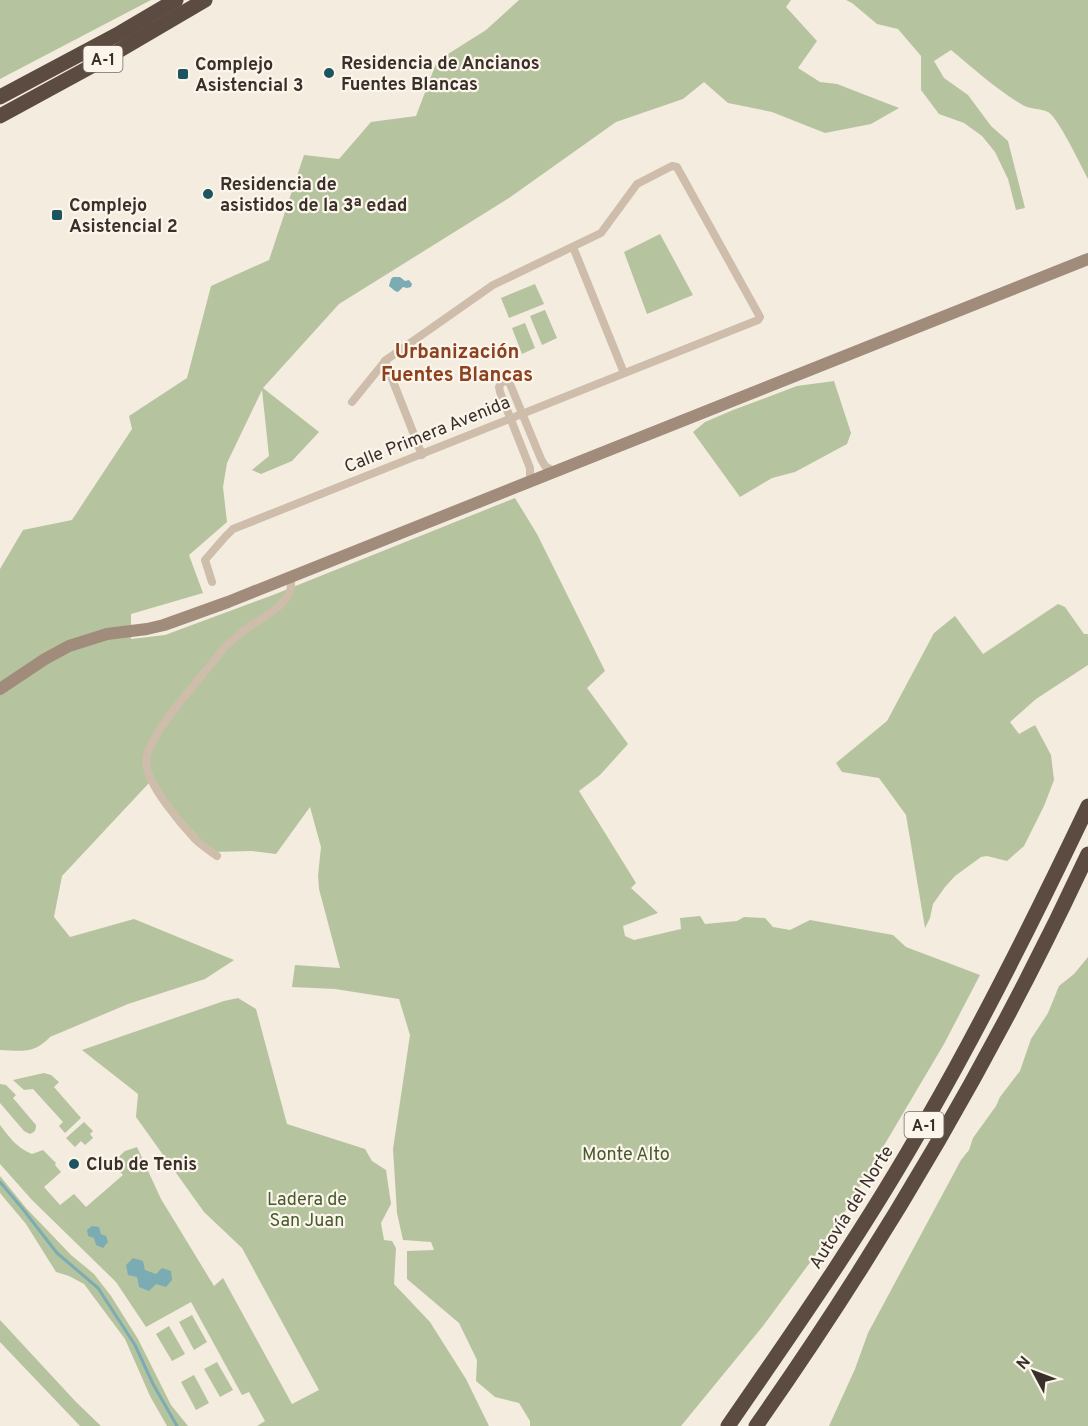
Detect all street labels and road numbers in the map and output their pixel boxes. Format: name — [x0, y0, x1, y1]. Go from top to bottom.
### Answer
road number: A-1 — [84, 46, 122, 72]
street label: Calle Primera Avenida — [341, 392, 514, 479]
road number: A-1 — [904, 1112, 944, 1138]
street label: Autovía del Norte — [805, 1142, 899, 1274]

